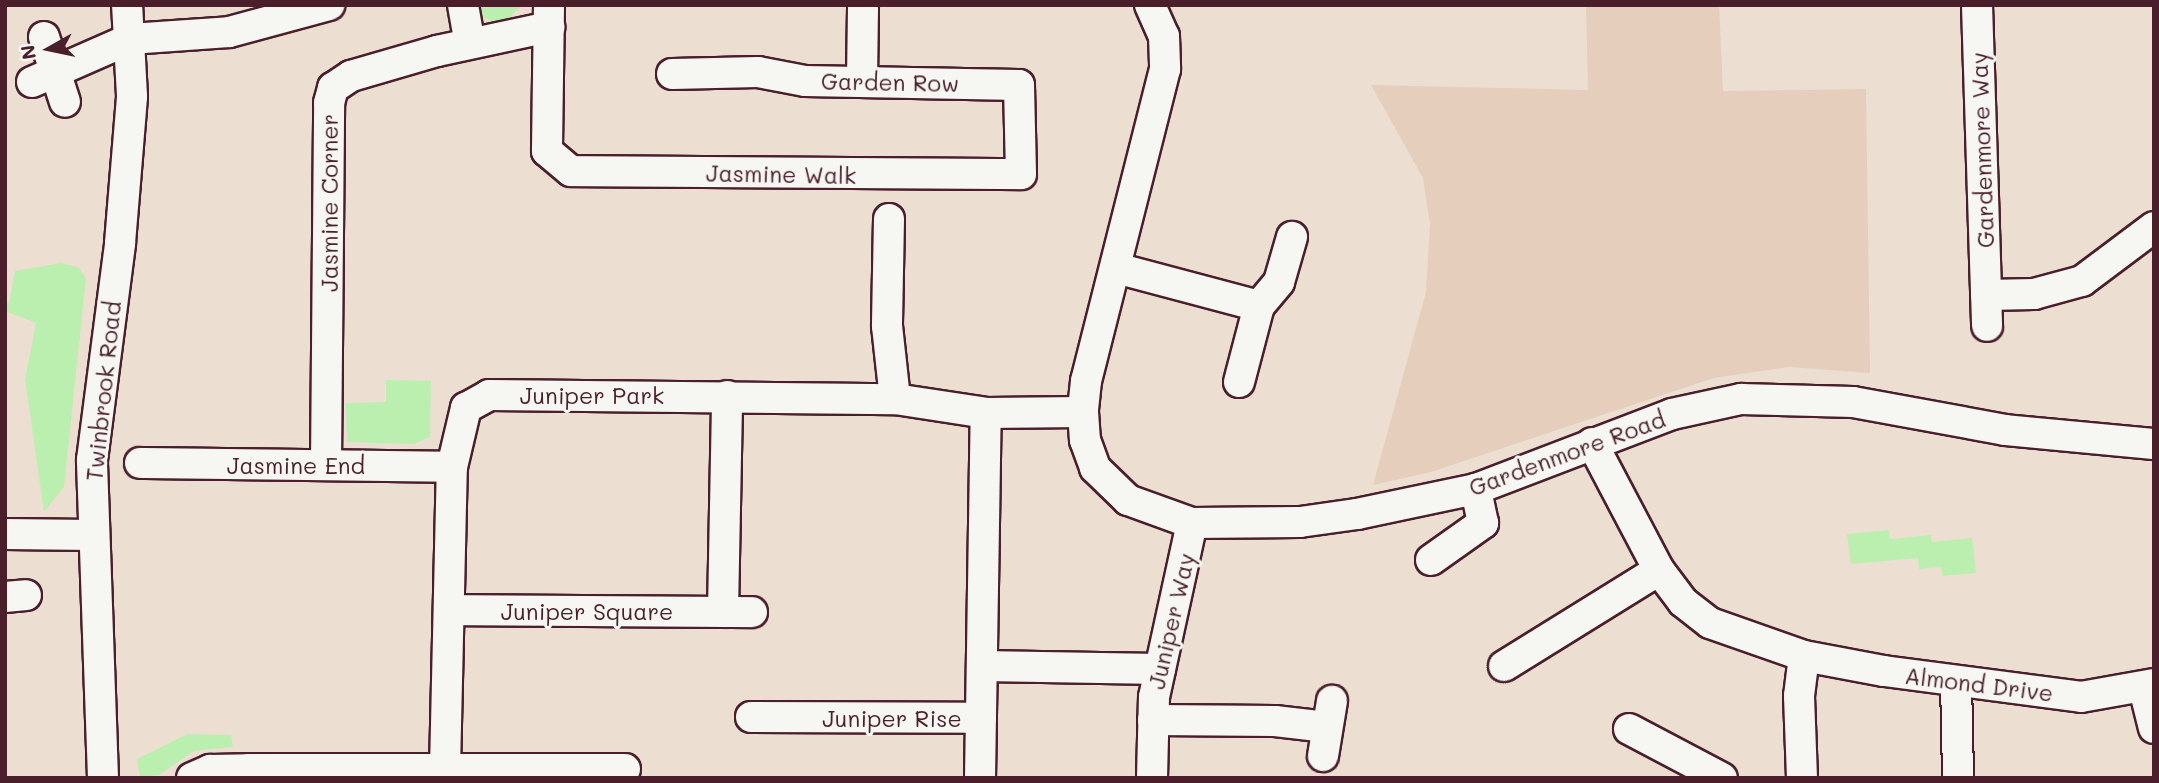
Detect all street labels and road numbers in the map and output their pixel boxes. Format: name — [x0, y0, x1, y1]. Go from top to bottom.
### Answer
street label: Gardenmore Way — [1965, 52, 1999, 248]
street label: Garden Row — [821, 67, 959, 97]
street label: Jasmine Corner — [315, 114, 343, 292]
street label: Jasmine Walk — [706, 159, 856, 189]
street label: Twinbrook Road — [80, 300, 126, 482]
street label: Juniper Park — [520, 381, 664, 409]
street label: Gardenmore Road — [1465, 405, 1669, 501]
street label: Jasmine End — [227, 451, 365, 479]
street label: Juniper Way — [1142, 550, 1200, 692]
street label: Juniper Square — [501, 597, 673, 625]
street label: Almond Drive — [1903, 661, 2055, 707]
street label: Juniper Rise — [822, 704, 962, 732]

